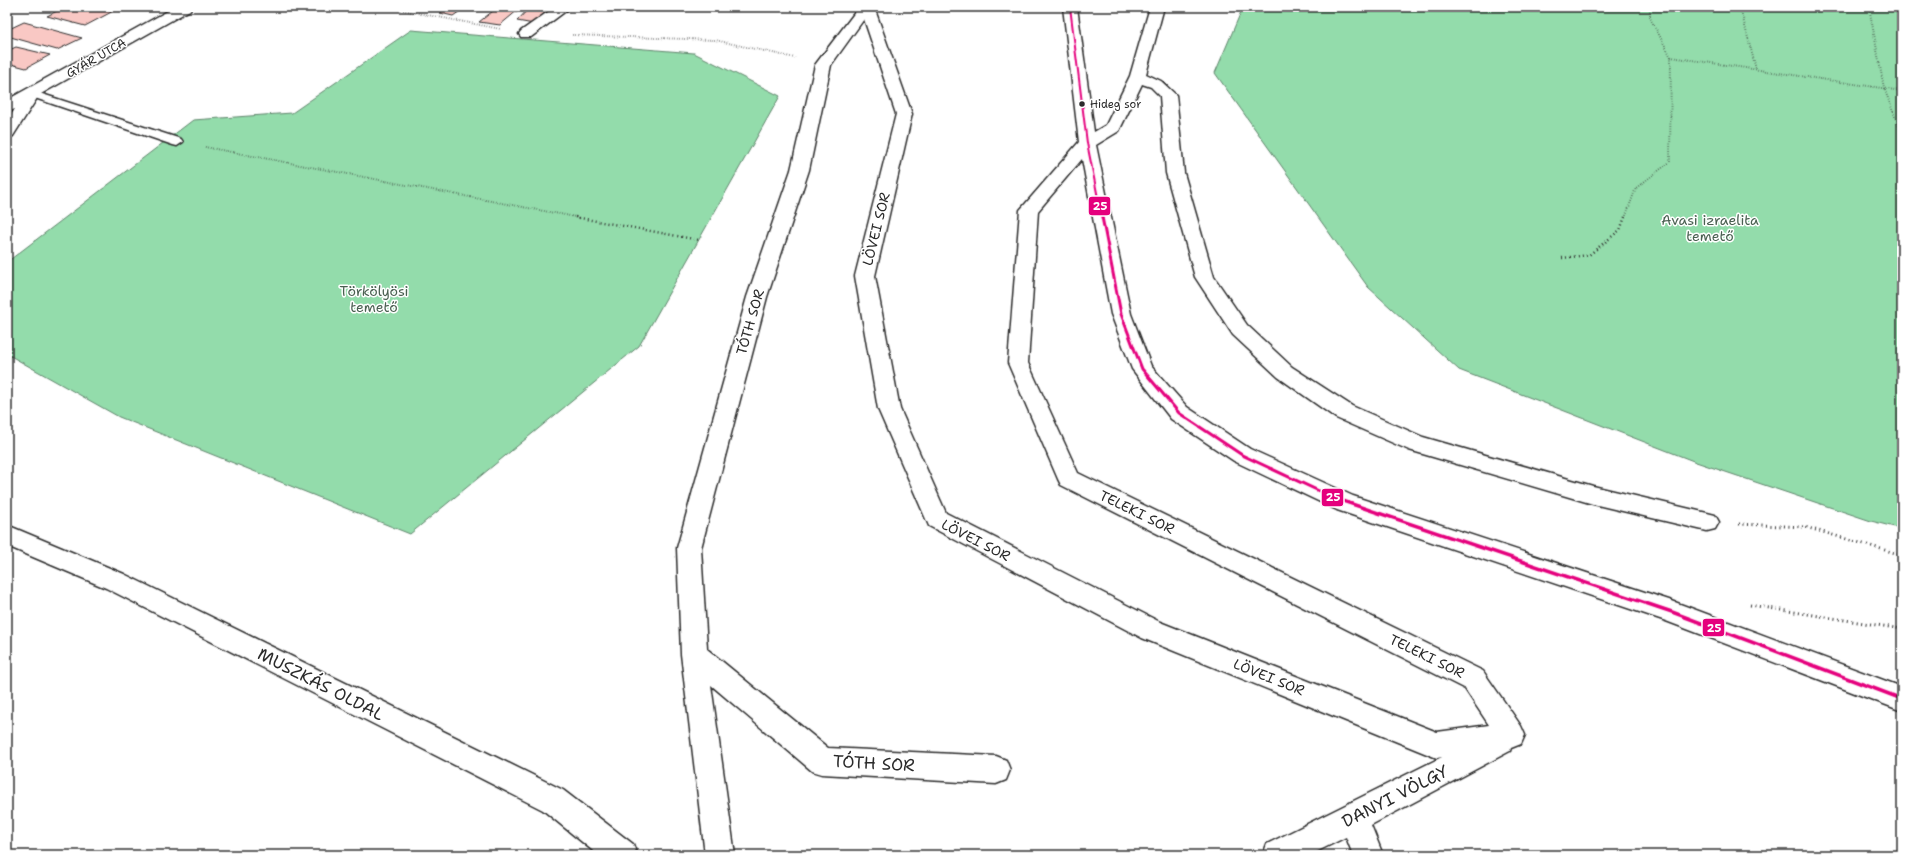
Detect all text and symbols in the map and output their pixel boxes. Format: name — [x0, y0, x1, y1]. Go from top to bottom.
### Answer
street label: GYÁR UTCA — [63, 34, 129, 82]
place label: Hideg sor — [1090, 97, 1141, 112]
marker: Hideg sor — [1077, 99, 1087, 109]
street label: LÖVEI SOR — [858, 190, 894, 268]
line badge: 25 — [1088, 196, 1111, 216]
text: 25 — [1093, 199, 1107, 214]
park label: Avasi izraelita temető — [1661, 211, 1759, 245]
park label: Törkölyösi temető — [339, 282, 409, 316]
street label: TÓTH SOR — [732, 287, 768, 357]
street label: TELEKI SOR — [1097, 486, 1178, 538]
line badge: 25 — [1321, 488, 1344, 507]
text: 25 — [1326, 490, 1340, 505]
street label: LÖVEI SOR — [938, 515, 1014, 565]
line badge: 25 — [1702, 618, 1725, 637]
text: 25 — [1707, 621, 1721, 636]
street label: TELEKI SOR — [1387, 630, 1468, 682]
street label: MUSZKÁS OLDAL — [254, 642, 388, 725]
street label: LÖVEI SOR — [1231, 655, 1308, 700]
street label: TÓTH SOR — [833, 749, 916, 776]
street label: DANYI VÖLGY — [1338, 760, 1452, 832]

